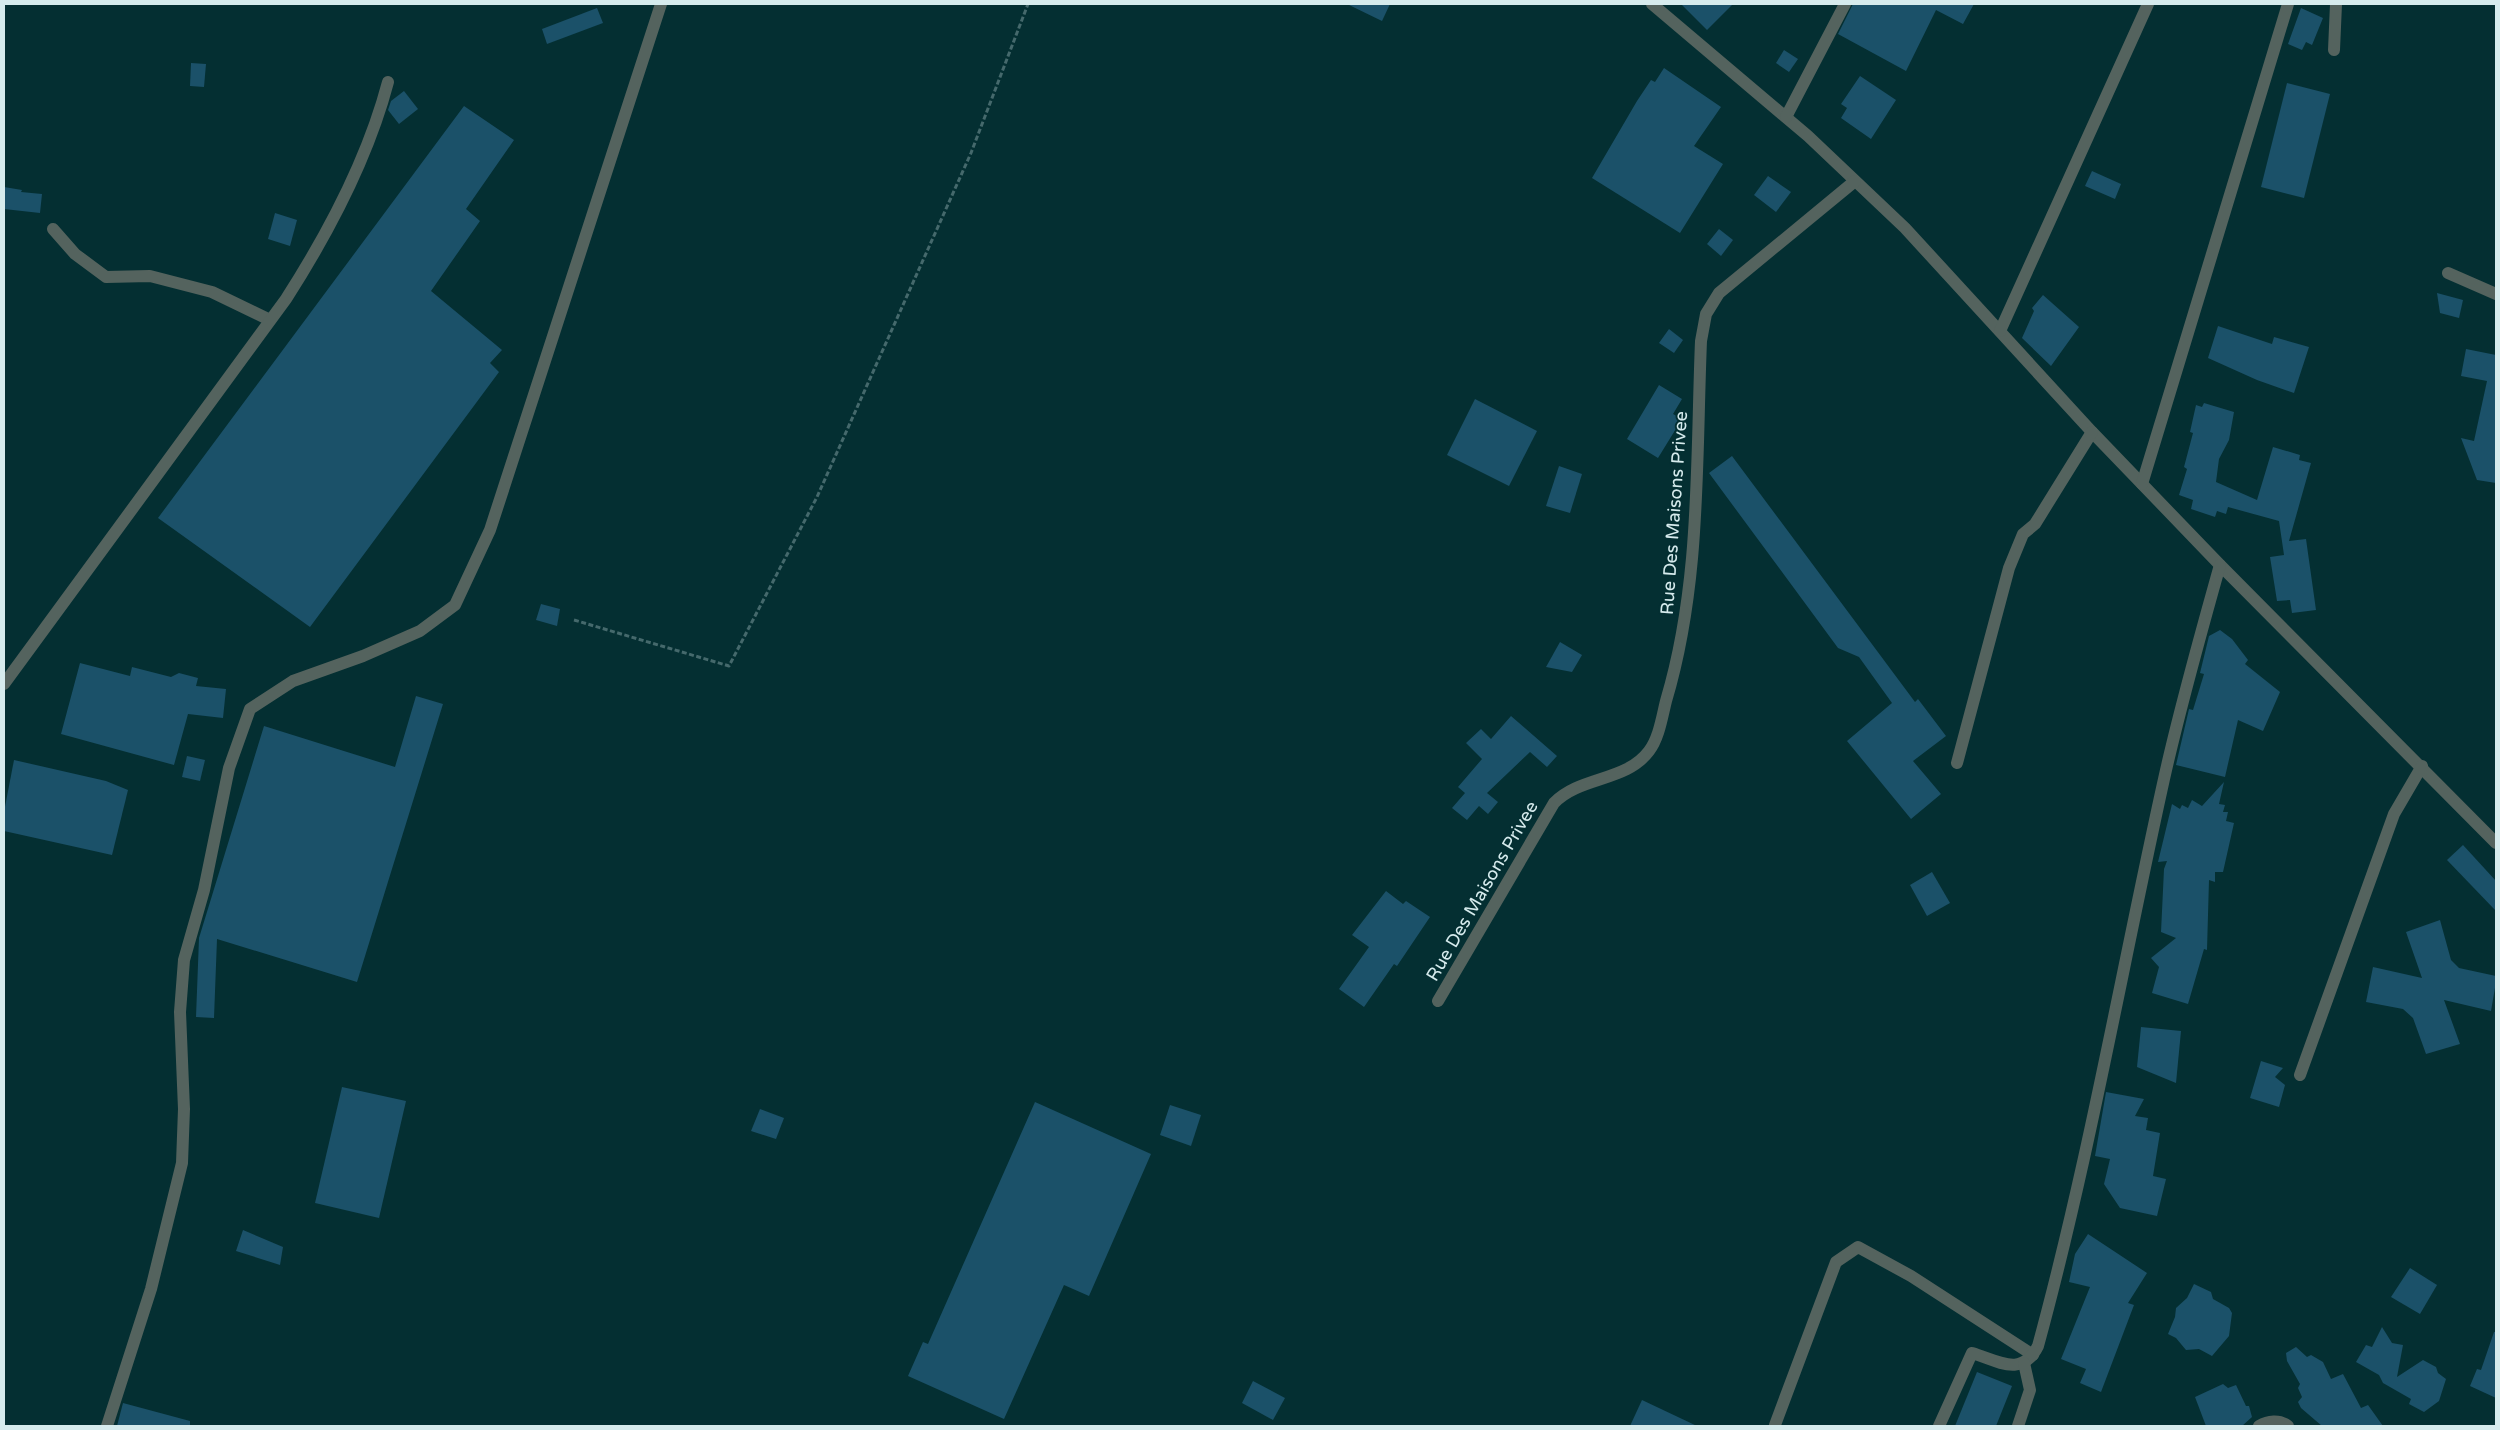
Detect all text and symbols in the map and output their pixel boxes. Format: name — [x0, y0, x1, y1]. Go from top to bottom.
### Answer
street label: Rue Des Maisons Privee — [1656, 410, 1692, 616]
street label: Rue Des Maisons Privee — [1421, 797, 1543, 985]

